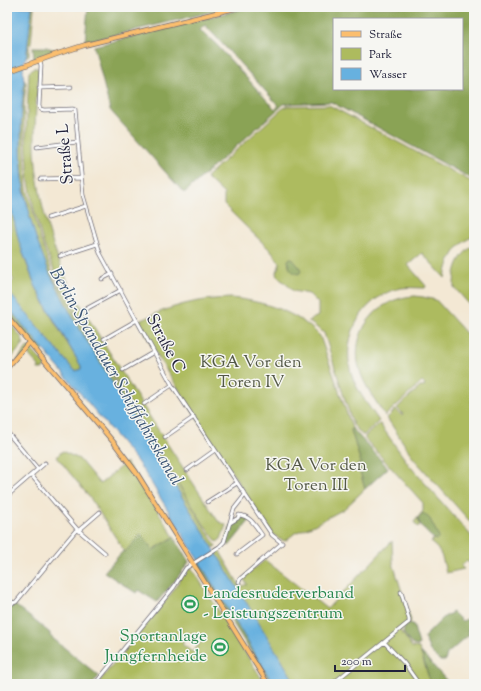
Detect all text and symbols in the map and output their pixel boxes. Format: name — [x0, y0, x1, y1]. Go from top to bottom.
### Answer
legend — [333, 18, 463, 90]
text: Straße — [369, 26, 403, 44]
text: Park — [369, 46, 392, 64]
text: Wasser — [369, 66, 407, 84]
street label: Straße L — [51, 123, 81, 185]
water label: Berlin-Spandauer Schifffahrtskanal — [42, 263, 188, 491]
street label: Straße C — [139, 310, 191, 378]
park label: KGA Vor den Toren IV — [200, 351, 302, 395]
park label: KGA Vor den Toren III — [265, 454, 367, 498]
place label: Landesruderverband - Leistungszentrum — [203, 582, 354, 626]
sports icon: Landesruderverband - Leistungszentrum — [180, 594, 200, 614]
place label: Sportanlage Jungfernheide — [103, 625, 207, 669]
sports icon: Sportanlage Jungfernheide — [210, 637, 230, 657]
scale bar — [335, 647, 405, 673]
text: 200 m — [341, 653, 372, 671]

